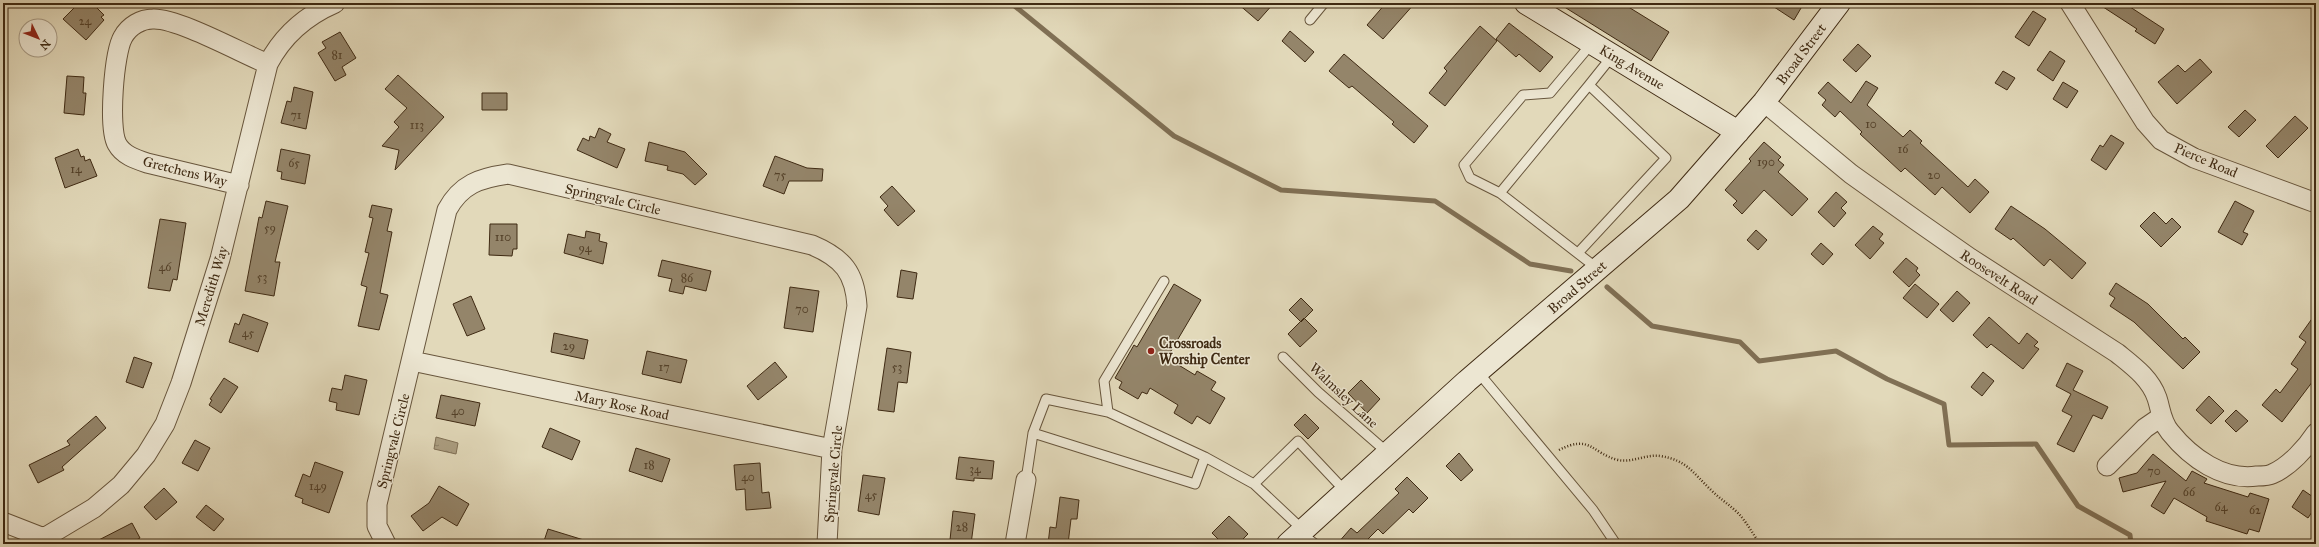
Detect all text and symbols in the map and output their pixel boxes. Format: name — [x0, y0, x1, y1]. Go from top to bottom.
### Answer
house number: 24 — [79, 14, 92, 28]
north arrow — [18, 18, 58, 58]
street label: Broad Street — [1773, 20, 1830, 88]
text: N — [37, 37, 53, 53]
street label: King Avenue — [1596, 41, 1668, 94]
house number: 81 — [331, 48, 343, 62]
house number: 71 — [290, 108, 302, 122]
house number: 10 — [1865, 117, 1877, 131]
house number: 113 — [410, 118, 424, 132]
street label: Pierce Road — [2171, 139, 2240, 181]
house number: 16 — [1898, 142, 1909, 156]
street label: Gretchens Way — [141, 153, 229, 190]
house number: 190 — [1757, 155, 1775, 169]
house number: 65 — [288, 156, 300, 170]
house number: 14 — [70, 162, 82, 176]
house number: 75 — [774, 168, 786, 182]
house number: 20 — [1928, 168, 1940, 182]
street label: Springvale Circle — [563, 180, 663, 219]
house number: 59 — [264, 221, 276, 235]
house number: 110 — [495, 230, 511, 244]
house number: 94 — [578, 241, 592, 255]
street label: Meredith Way — [191, 244, 232, 328]
street label: Roosevelt Road — [1957, 246, 2041, 309]
street label: Broad Street — [1544, 257, 1610, 318]
house number: 46 — [159, 260, 172, 274]
house number: 53 — [257, 270, 267, 284]
house number: 86 — [681, 271, 694, 285]
house number: 70 — [795, 302, 809, 316]
house number: 45 — [242, 326, 255, 340]
place label: Crossroads Worship Center — [1159, 335, 1251, 369]
house number: 29 — [563, 339, 575, 353]
marker: Crossroads Worship Center — [1146, 346, 1156, 356]
street label: Walmsley Lane — [1306, 359, 1382, 432]
house number: 17 — [658, 360, 670, 374]
house number: 53 — [892, 360, 902, 374]
street label: Mary Rose Road — [573, 387, 671, 424]
street label: Springvale Circle — [373, 391, 414, 491]
house number: 40 — [451, 404, 465, 418]
street label: Springvale Circle — [821, 424, 846, 523]
house number: 18 — [643, 458, 655, 472]
house number: 34 — [969, 462, 981, 476]
house number: 70 — [2147, 464, 2161, 478]
house number: 40 — [741, 470, 755, 484]
house number: 149 — [309, 479, 327, 493]
house number: 66 — [2183, 485, 2196, 499]
house number: 45 — [865, 488, 878, 502]
house number: 64 — [2215, 500, 2228, 514]
house number: 62 — [2249, 503, 2261, 517]
house number: 28 — [956, 520, 968, 534]

